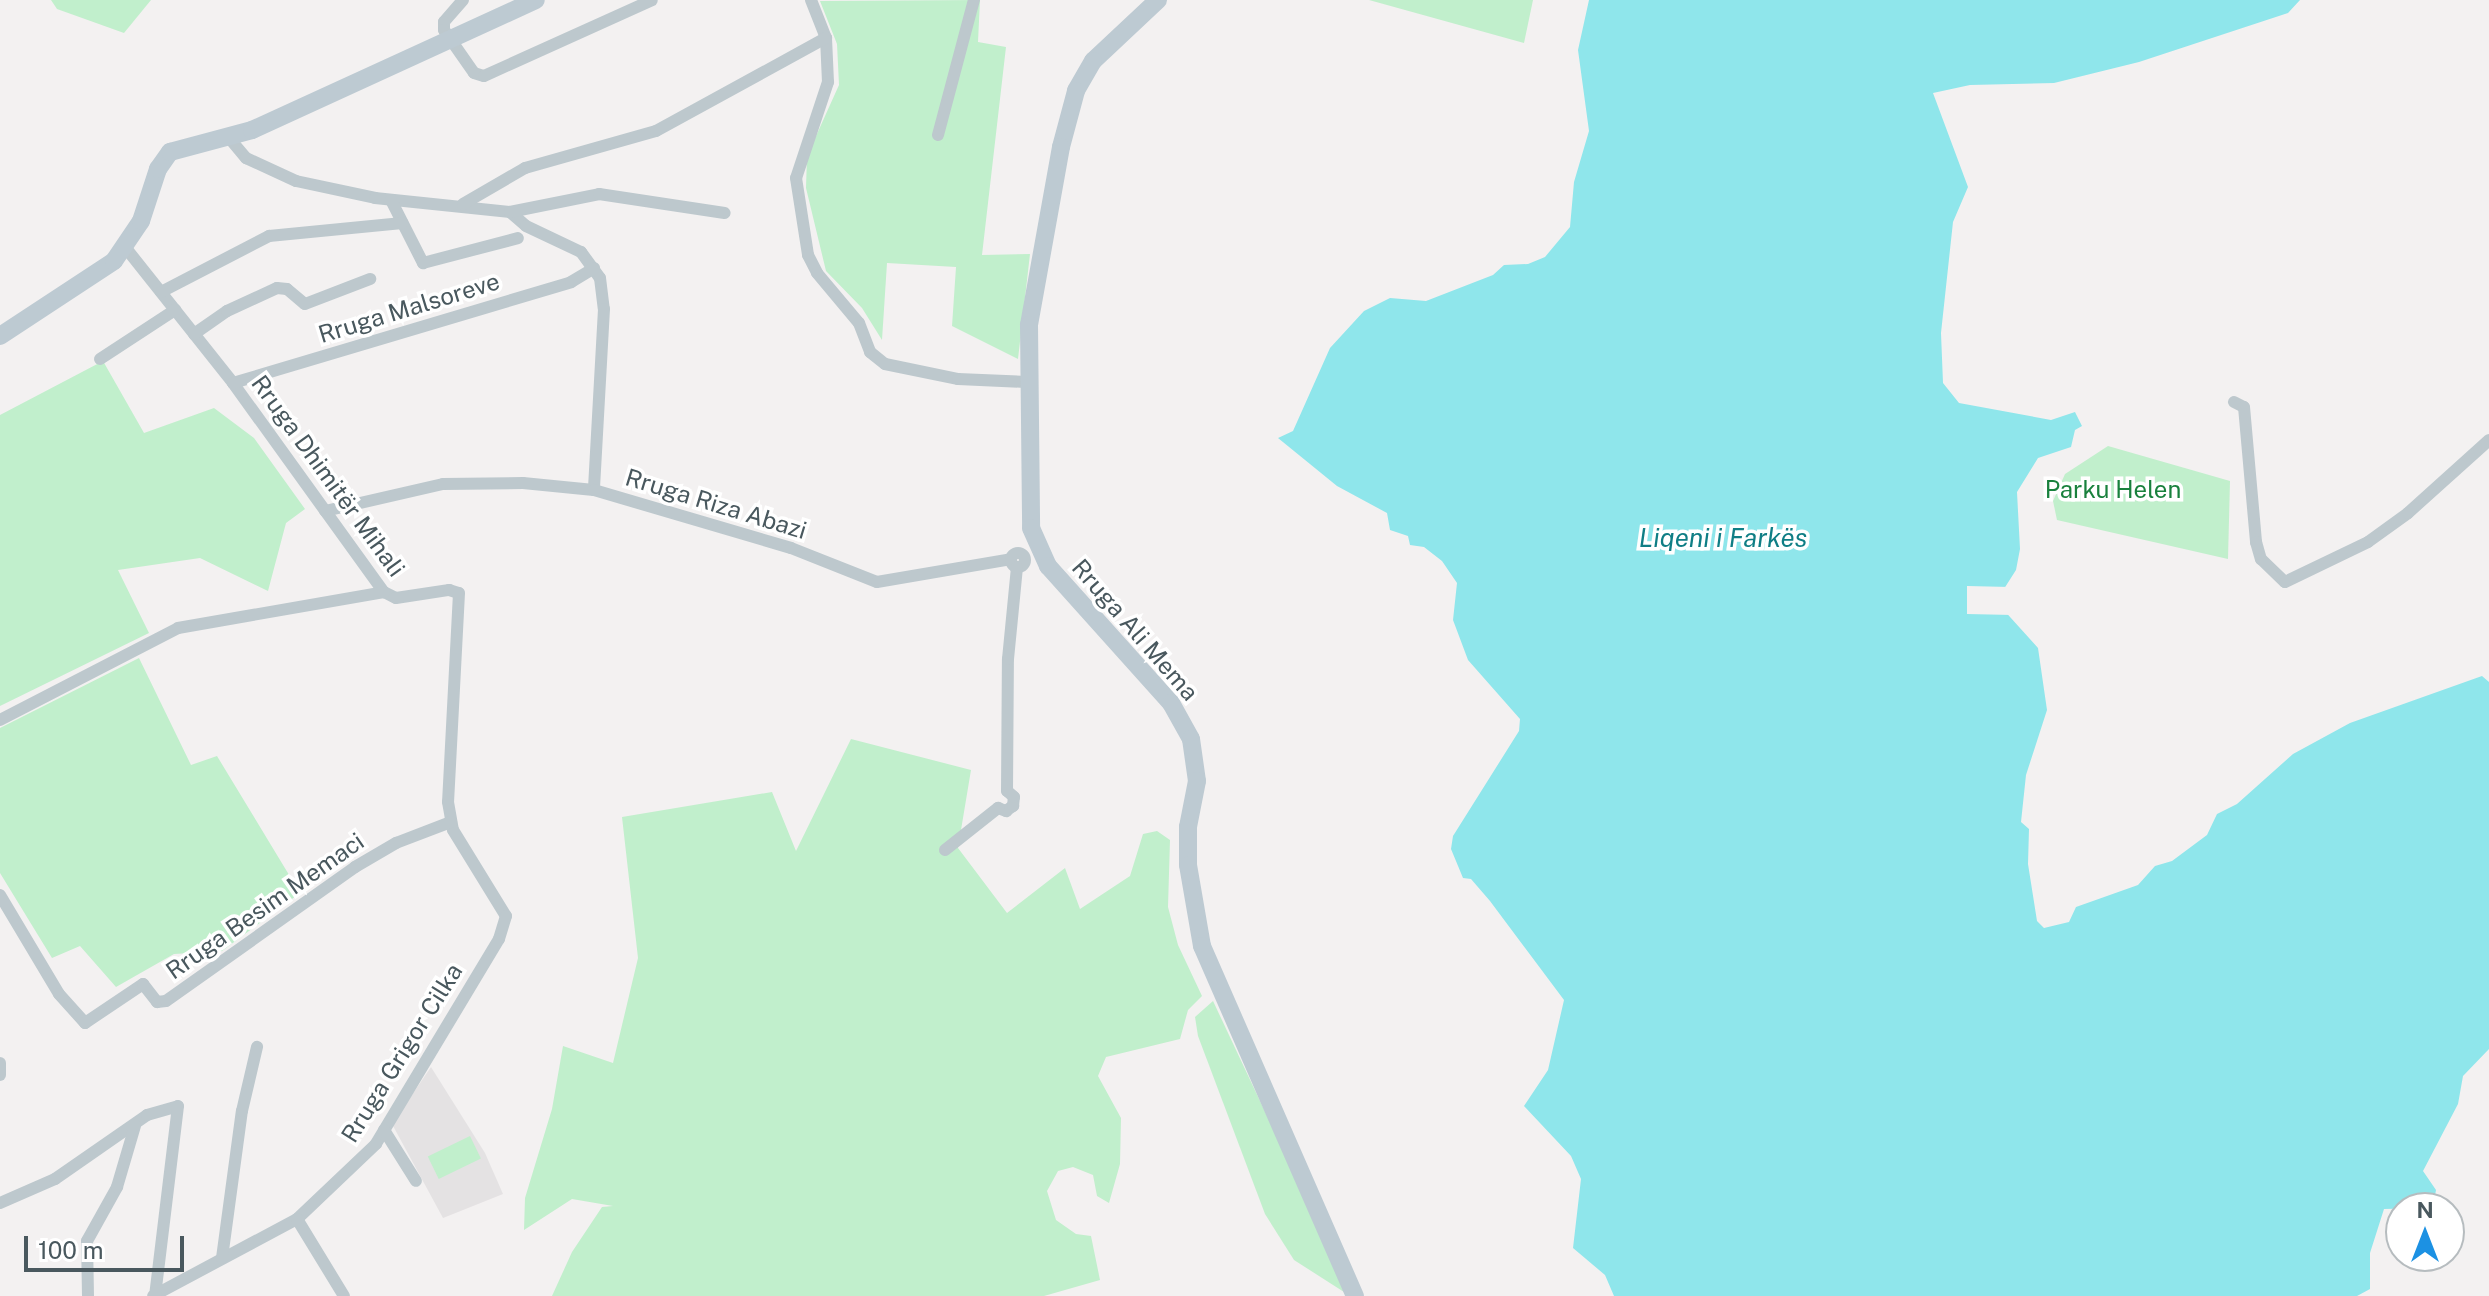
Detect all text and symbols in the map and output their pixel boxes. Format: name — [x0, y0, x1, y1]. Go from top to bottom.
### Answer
street label: Rruga Malsoreve — [315, 267, 503, 349]
street label: Rruga Dhimitër Mihali — [245, 370, 411, 582]
street label: Rruga Riza Abazi — [622, 463, 810, 545]
park label: Parku Helen — [2045, 476, 2181, 504]
water label: Liqeni i Farkës — [1639, 522, 1807, 554]
street label: Rruga Ali Mema — [1066, 554, 1204, 706]
street label: Rruga Besim Memaci — [160, 827, 370, 985]
street label: Rruga Grigor Cilka — [335, 958, 469, 1148]
north arrow — [2385, 1192, 2465, 1272]
text: N — [2416, 1197, 2434, 1223]
scale bar — [28, 1220, 188, 1270]
text: 100 m — [38, 1236, 104, 1264]

